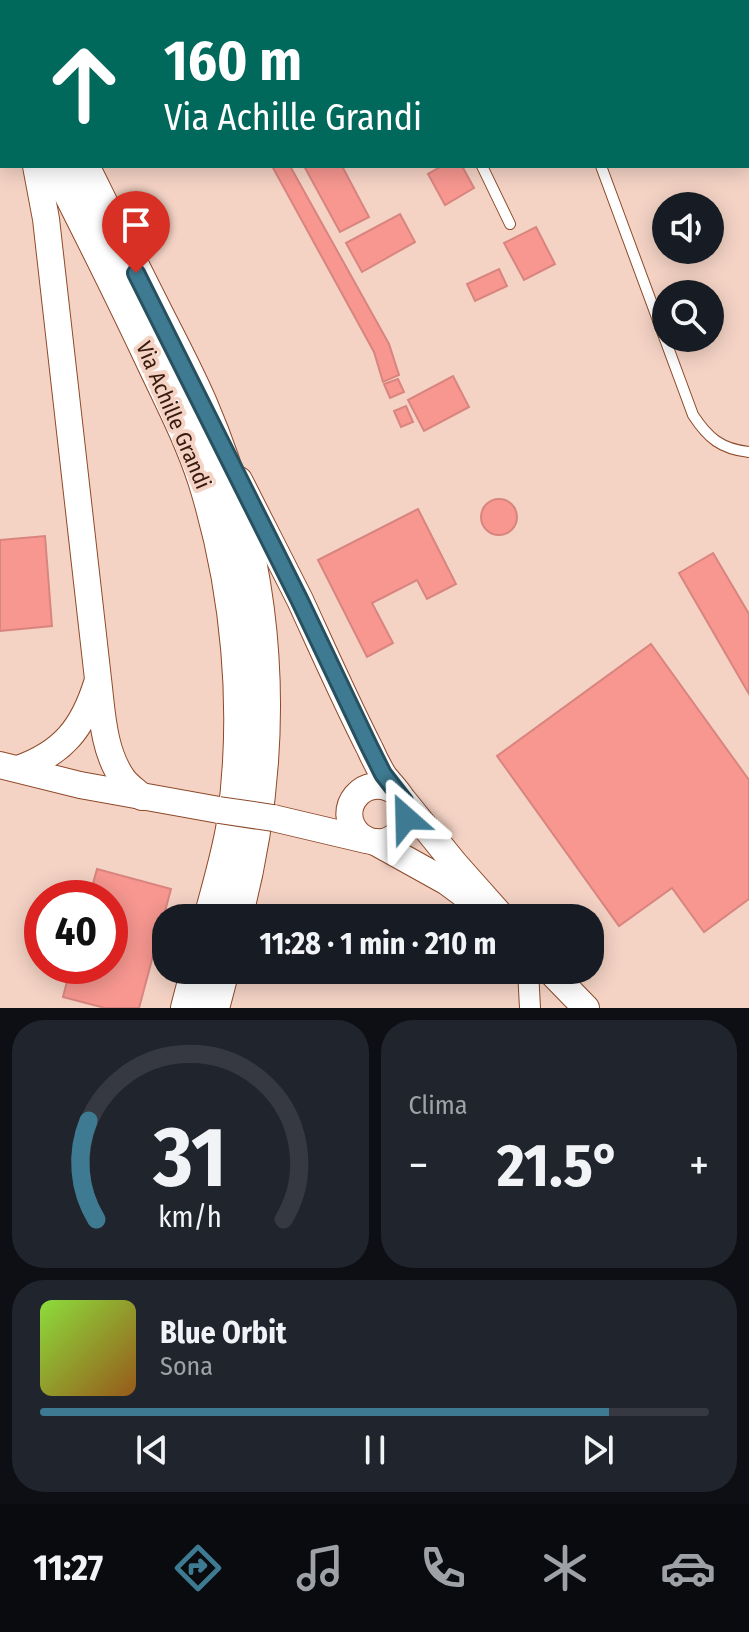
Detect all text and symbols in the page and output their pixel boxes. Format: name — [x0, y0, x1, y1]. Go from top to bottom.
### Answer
text: 160 m — [164, 28, 302, 95]
icon: ahead — [32, 32, 136, 136]
text: Via Achille Grandi — [164, 96, 422, 140]
pin — [102, 191, 170, 273]
map controls — [652, 192, 724, 352]
button: sound — [652, 192, 724, 264]
icon: arrive — [114, 203, 158, 247]
button: search — [652, 280, 724, 352]
street label: Via Achille Grandi — [130, 337, 217, 493]
position arrow — [364, 776, 448, 860]
speed limit sign: 40 — [24, 880, 128, 984]
text: 11:28 · 1 min · 210 m — [259, 926, 497, 962]
text: Clima — [409, 1090, 468, 1121]
text: 31 — [153, 1108, 227, 1208]
text: 21.5° — [497, 1130, 620, 1202]
text: − — [409, 1139, 428, 1192]
text: + — [689, 1139, 709, 1192]
text: km/h — [158, 1200, 222, 1235]
text: Blue Orbit — [160, 1315, 286, 1351]
text: Sona — [160, 1351, 213, 1382]
icon: previous — [130, 1428, 174, 1472]
icon: pause — [353, 1428, 397, 1472]
icon: next — [576, 1428, 620, 1472]
icon: directions — [170, 1540, 226, 1596]
icon: music — [292, 1540, 348, 1596]
icon: phone — [415, 1540, 471, 1596]
icon: climate — [537, 1540, 593, 1596]
icon: car — [660, 1540, 716, 1596]
text: 11:27 — [33, 1546, 103, 1590]

